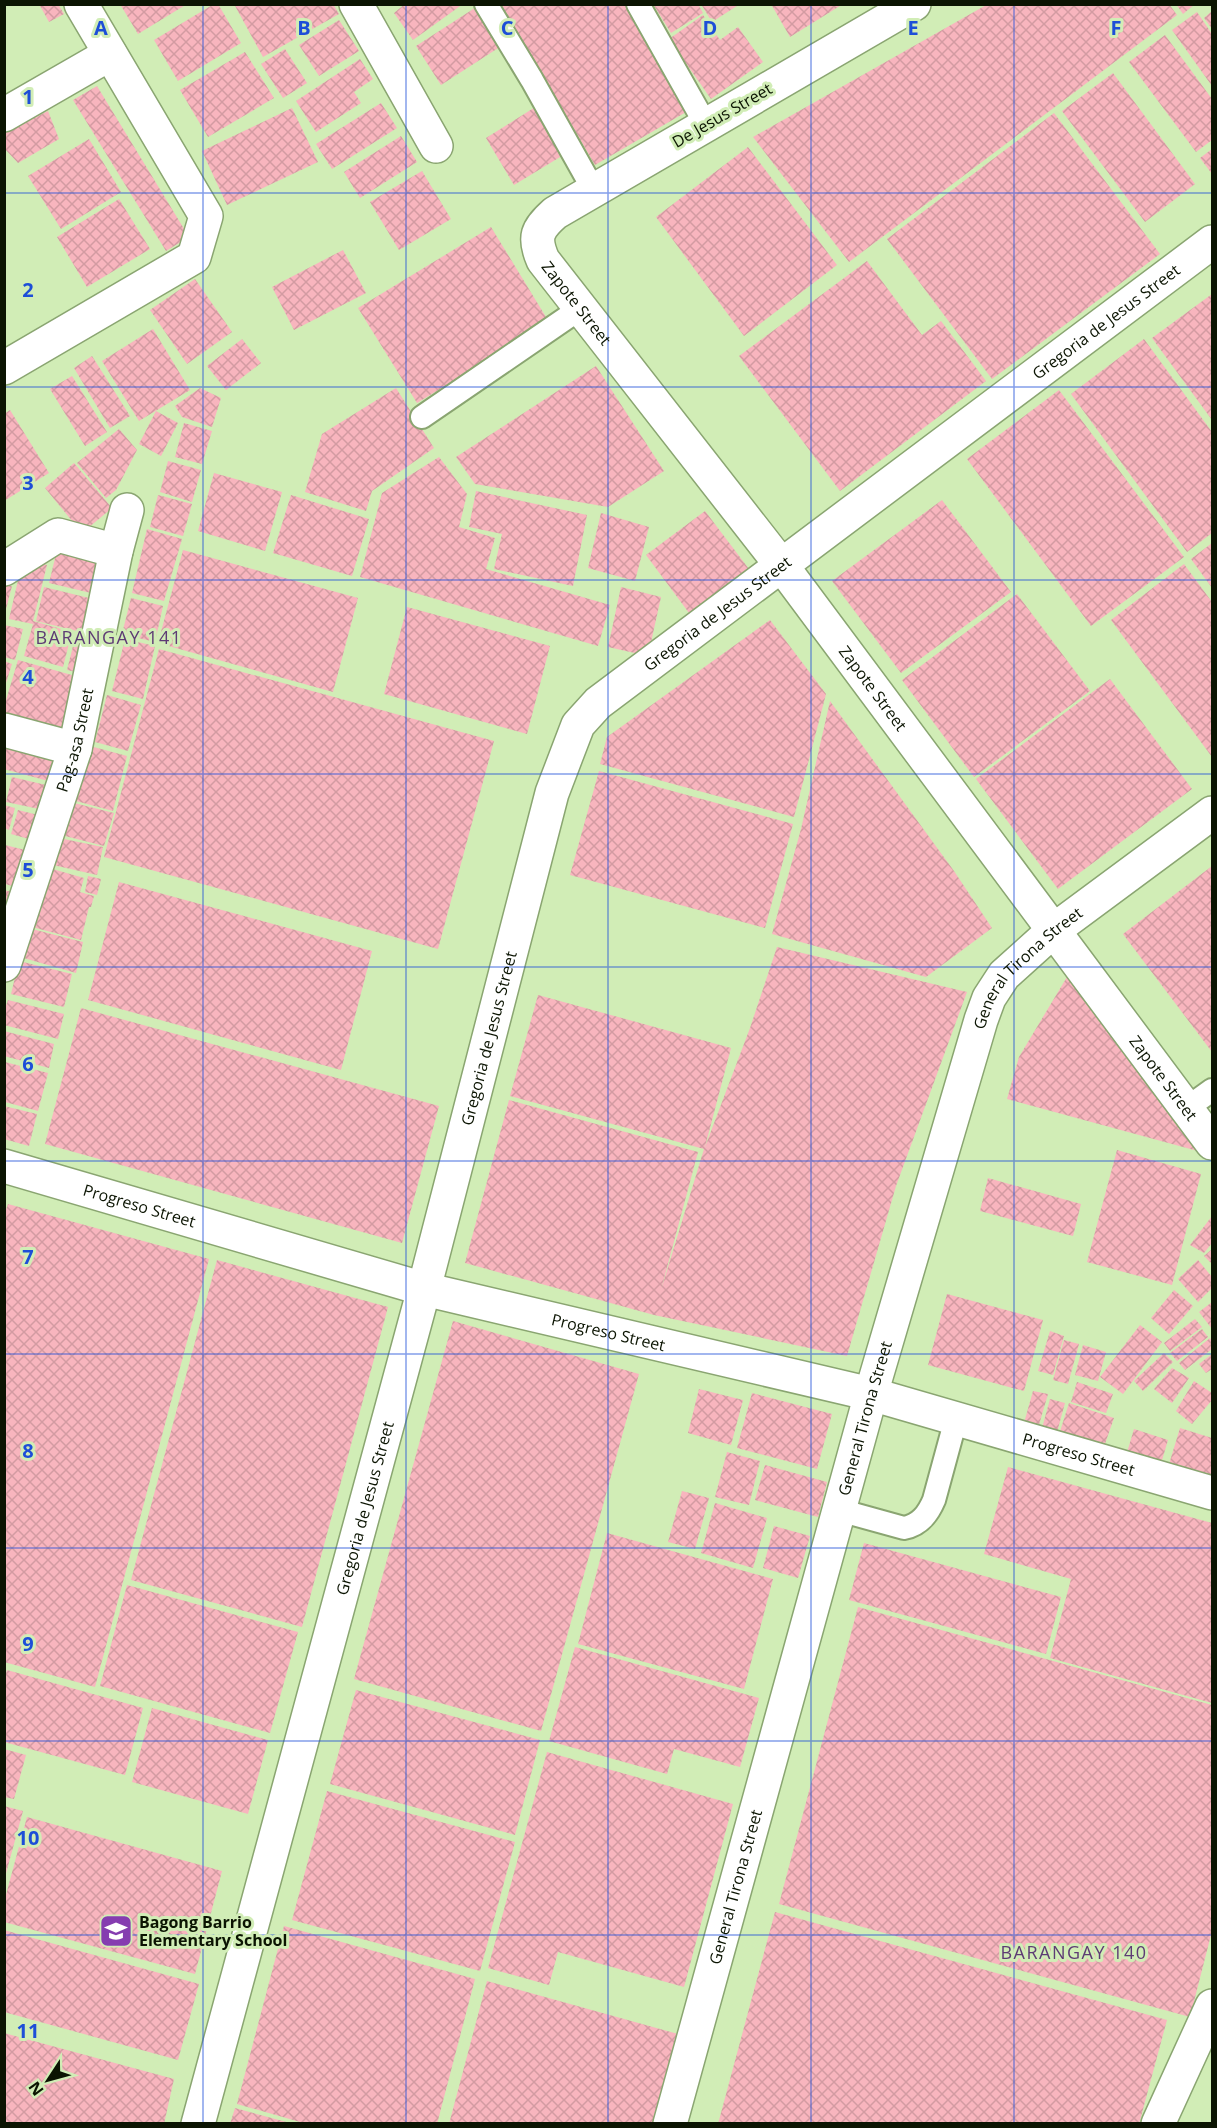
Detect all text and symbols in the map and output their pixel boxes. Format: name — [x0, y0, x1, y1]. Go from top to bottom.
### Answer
text: A — [94, 14, 108, 41]
text: B — [297, 14, 311, 41]
text: C — [501, 14, 514, 41]
text: D — [703, 14, 717, 41]
text: E — [907, 14, 919, 41]
text: F — [1111, 14, 1121, 41]
street label: De Jesus Street — [668, 77, 776, 153]
text: 1 — [22, 83, 34, 110]
street label: Zapote Street — [537, 256, 617, 350]
street label: Gregoria de Jesus Street — [1028, 259, 1184, 384]
text: 2 — [22, 276, 34, 303]
text: 3 — [22, 469, 34, 496]
street label: Gregoria de Jesus Street — [639, 551, 796, 676]
district label: BARANGAY 141 — [35, 625, 183, 649]
street label: Zapote Street — [834, 641, 912, 735]
text: 4 — [22, 663, 34, 690]
street label: Pag-asa Street — [51, 686, 98, 795]
text: 5 — [22, 856, 34, 883]
street label: General Tirona Street — [968, 902, 1087, 1032]
street label: Gregoria de Jesus Street — [456, 948, 522, 1128]
street label: Zapote Street — [1124, 1031, 1203, 1125]
text: 6 — [22, 1050, 34, 1077]
street label: Progreso Street — [81, 1179, 198, 1233]
text: 7 — [22, 1243, 34, 1270]
street label: Progreso Street — [549, 1308, 668, 1356]
street label: General Tirona Street — [833, 1338, 897, 1498]
street label: Gregoria de Jesus Street — [331, 1418, 399, 1598]
street label: Progreso Street — [1020, 1428, 1138, 1481]
text: 8 — [22, 1437, 34, 1464]
text: 9 — [22, 1630, 34, 1657]
street label: General Tirona Street — [704, 1807, 767, 1967]
text: 10 — [17, 1824, 39, 1851]
place label: Bagong Barrio Elementary School — [139, 1911, 287, 1951]
school or university icon: Bagong Barrio Elementary School — [98, 1913, 134, 1949]
district label: BARANGAY 140 — [1000, 1940, 1148, 1964]
text: 11 — [17, 2017, 39, 2044]
north arrow — [18, 2050, 78, 2110]
text: N — [23, 2077, 49, 2101]

